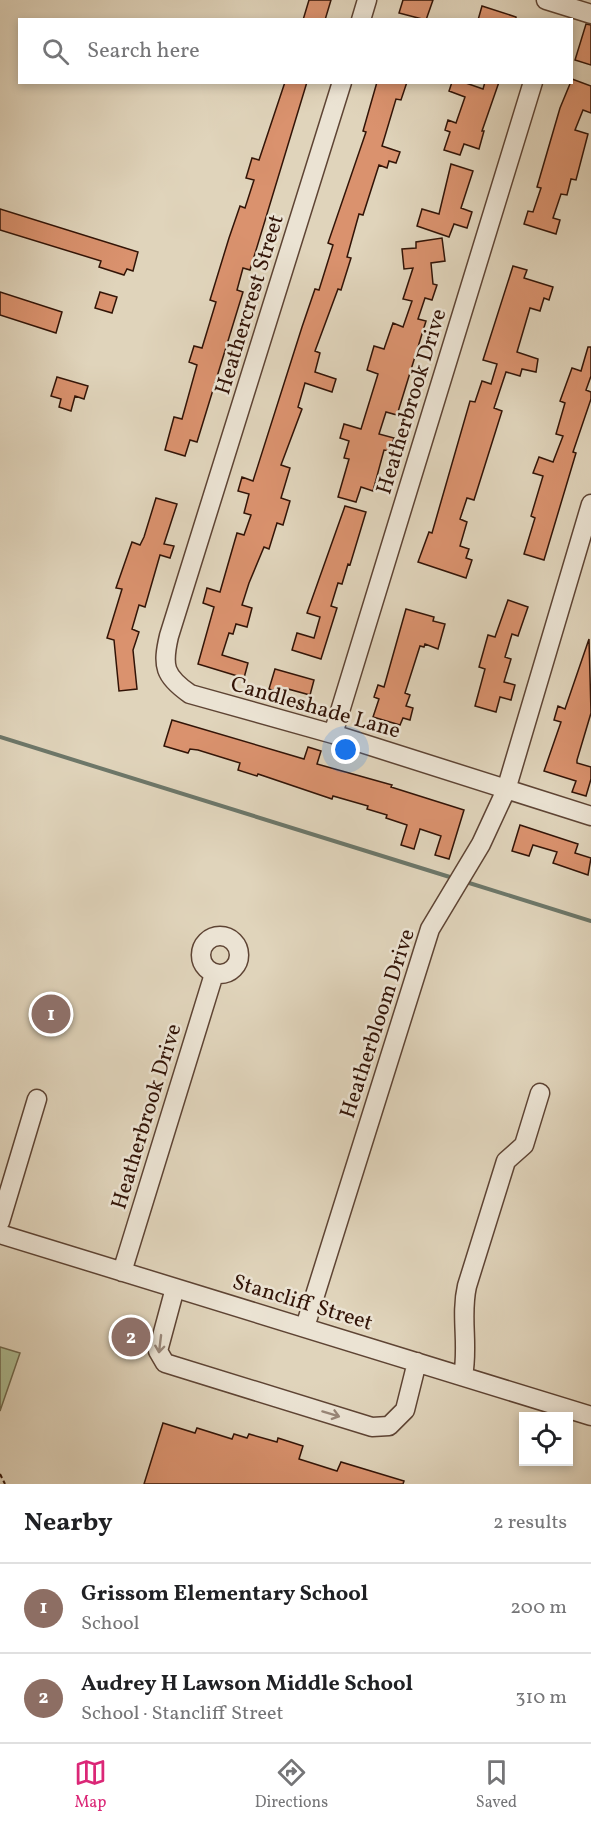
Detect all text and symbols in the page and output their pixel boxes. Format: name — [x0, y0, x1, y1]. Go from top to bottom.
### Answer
search box — [18, 18, 573, 84]
icon: search — [39, 35, 72, 68]
text: Search here — [87, 36, 200, 67]
street label: Heathercrest Street — [208, 211, 293, 399]
street label: Heatherbrook Drive — [369, 305, 455, 498]
street label: Candleshade Lane — [227, 669, 404, 747]
your location — [331, 735, 360, 764]
street label: Heatherbloom Drive — [333, 925, 424, 1122]
pin: 1 — [32, 992, 70, 1036]
street label: Heatherbrook Drive — [104, 1020, 190, 1213]
street label: Stancliff Street — [228, 1267, 377, 1340]
pin: 2 — [112, 1314, 150, 1360]
one-way arrow — [155, 1334, 166, 1354]
one-way arrow — [321, 1409, 340, 1420]
map controls — [519, 1412, 573, 1466]
button: locate — [519, 1412, 573, 1466]
text: Nearby — [24, 1505, 113, 1541]
text: 2 results — [493, 1509, 567, 1537]
text: Grissom Elementary School — [81, 1579, 368, 1610]
text: 1 — [39, 1594, 48, 1622]
text: 200 m — [510, 1594, 567, 1622]
text: School — [81, 1610, 139, 1638]
text: Audrey H Lawson Middle School — [81, 1669, 413, 1700]
text: 2 — [38, 1684, 49, 1712]
text: 310 m — [515, 1684, 567, 1712]
text: School · Stancliff Street — [81, 1700, 284, 1728]
tab: Map — [74, 1756, 107, 1814]
tab: Directions — [255, 1756, 328, 1814]
tab: Saved — [476, 1756, 517, 1814]

